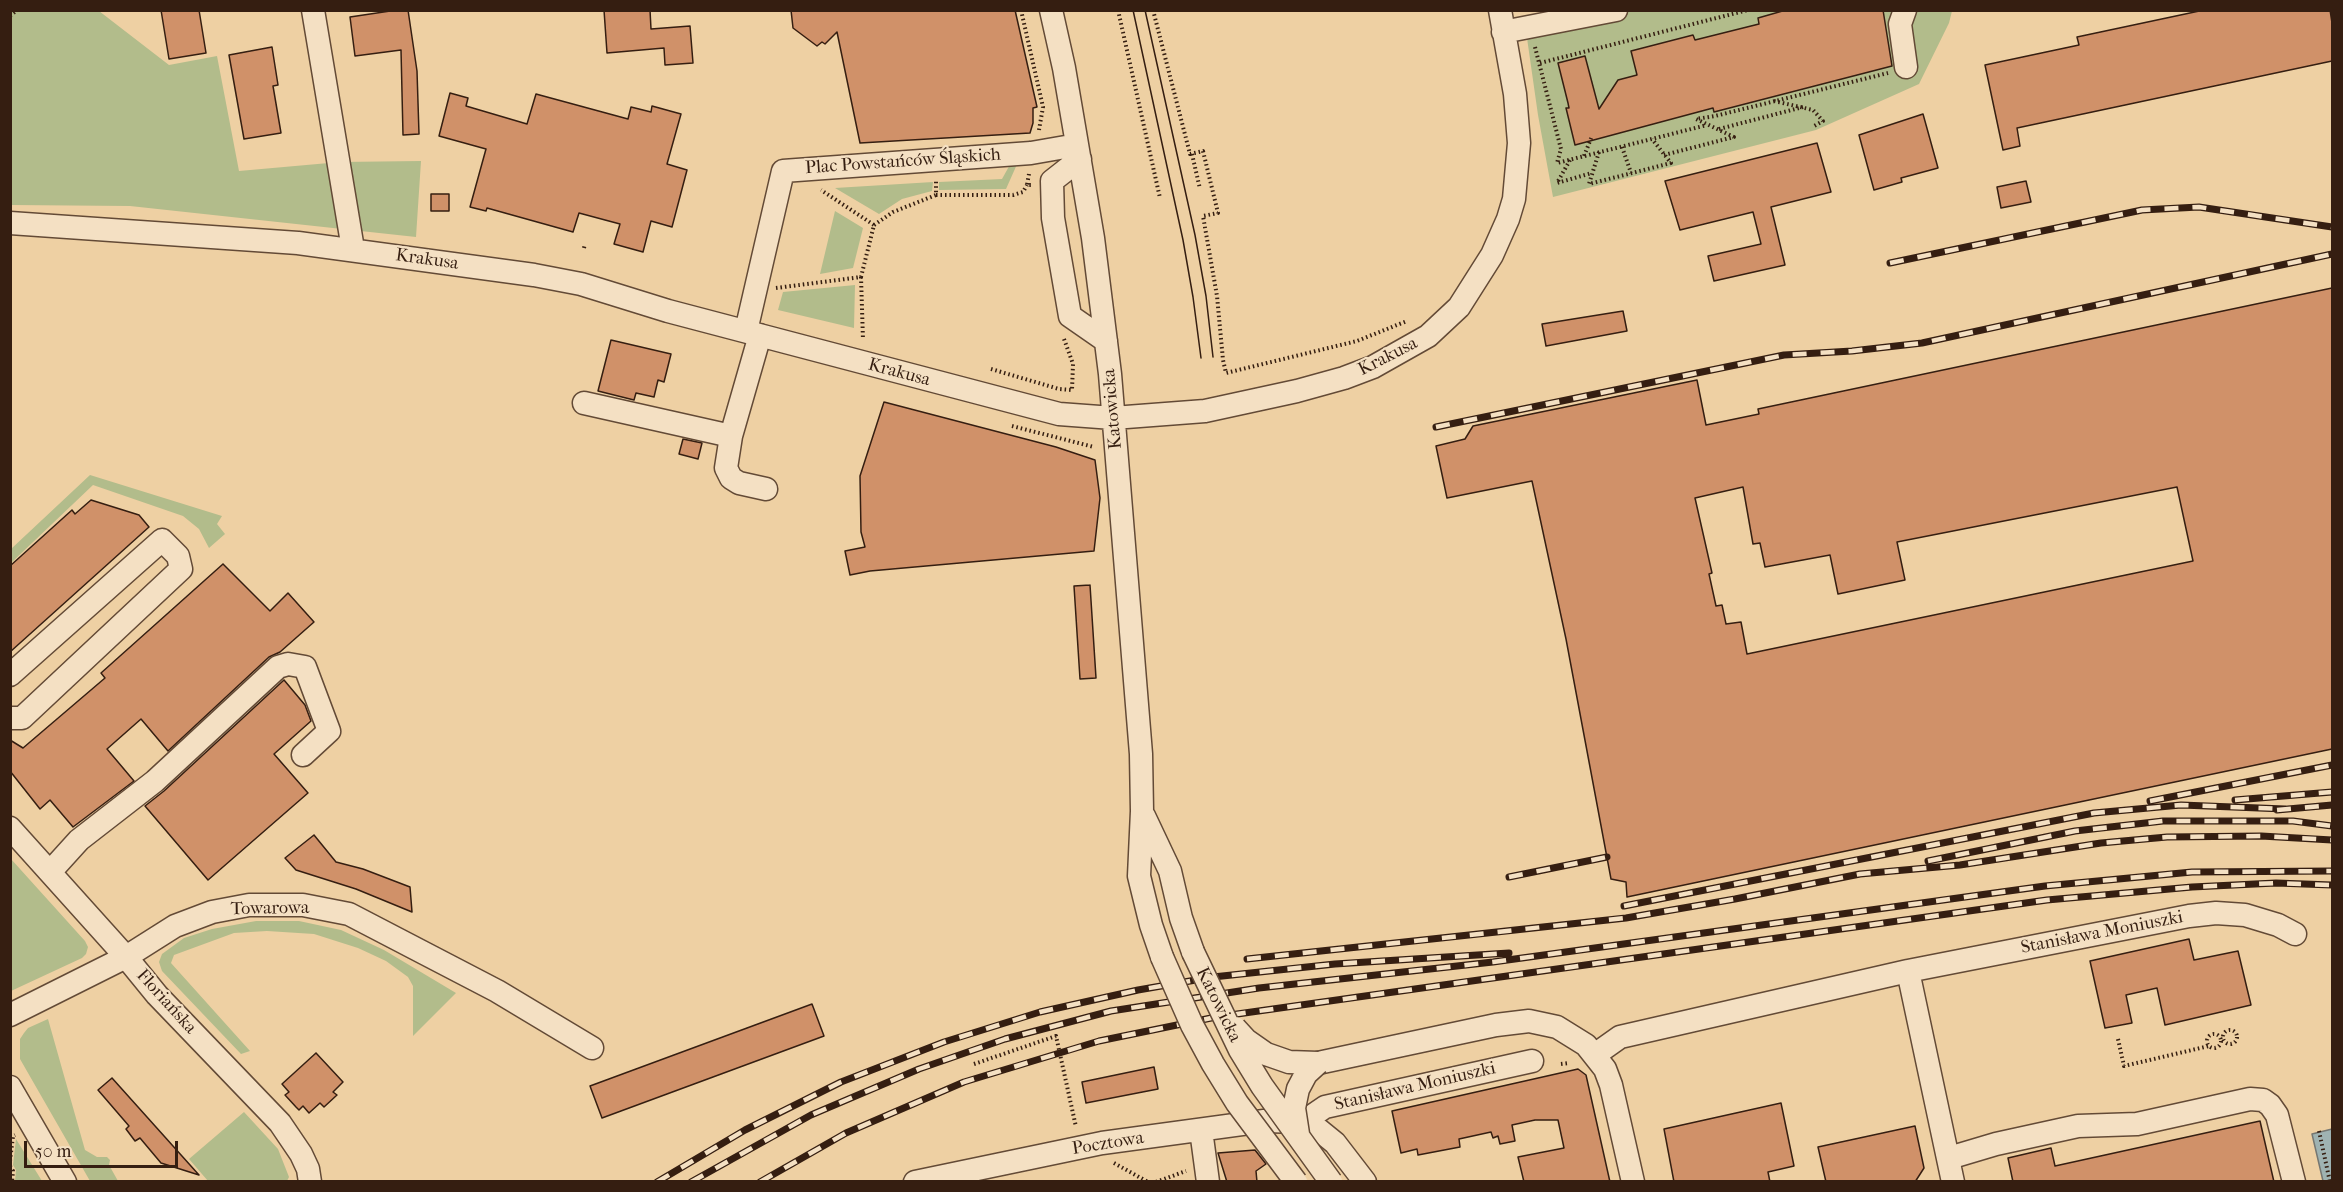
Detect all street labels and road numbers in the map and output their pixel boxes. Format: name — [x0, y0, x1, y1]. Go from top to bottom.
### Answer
street label: Plac Powstańców Śląskich — [804, 144, 1002, 180]
street label: Krakusa — [394, 245, 460, 275]
street label: Krakusa — [1355, 333, 1421, 381]
street label: Krakusa — [866, 354, 932, 392]
street label: Katowicka — [1099, 368, 1127, 450]
street label: Towarowa — [231, 898, 309, 920]
street label: Stanisława Moniuszki — [2019, 907, 2185, 959]
street label: Katowicka — [1191, 964, 1245, 1046]
street label: Floriańska — [131, 965, 201, 1039]
street label: Stanisława Moniuszki — [1332, 1058, 1498, 1116]
street label: Pocztowa — [1071, 1128, 1145, 1160]

